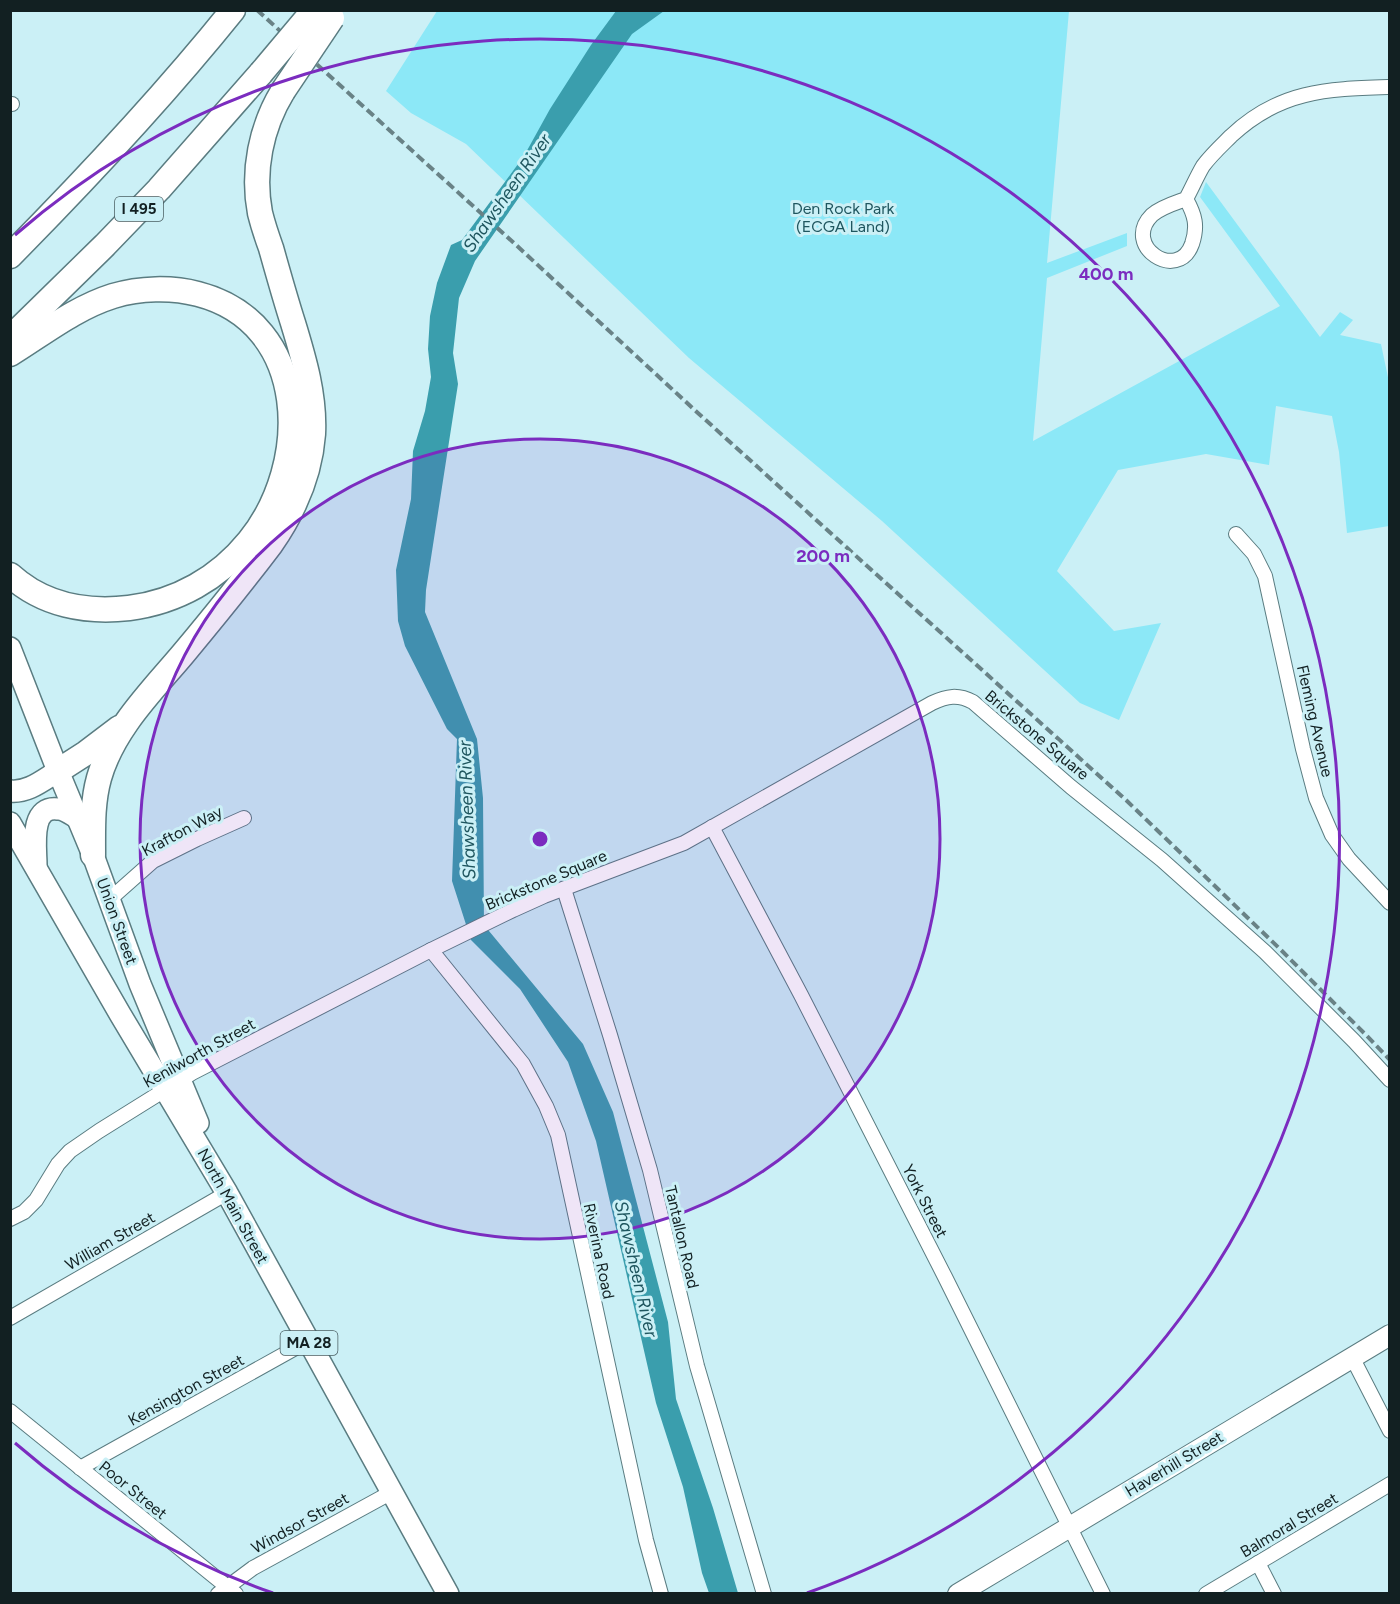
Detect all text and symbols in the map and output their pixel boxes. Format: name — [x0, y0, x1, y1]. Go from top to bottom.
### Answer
water label: Shawsheen River — [458, 129, 556, 256]
road number: I 495 — [115, 197, 163, 221]
park label: Den Rock Park (ECGA Land) — [792, 199, 895, 236]
text: 400 m — [1079, 263, 1133, 285]
text: 200 m — [796, 545, 850, 567]
street label: Fleming Avenue — [1293, 663, 1337, 779]
street label: Brickstone Square — [981, 686, 1093, 784]
water label: Shawsheen River — [454, 739, 480, 880]
street label: Krafton Way — [138, 802, 226, 860]
centre of rings — [530, 829, 550, 849]
street label: Brickstone Square — [482, 846, 610, 914]
street label: Union Street — [93, 875, 141, 967]
street label: Kenilworth Street — [140, 1014, 258, 1092]
street label: North Main Street — [193, 1145, 273, 1267]
street label: York Street — [898, 1161, 952, 1241]
street label: Tantallon Road — [661, 1184, 703, 1290]
water label: Shawsheen River — [610, 1199, 663, 1340]
street label: Riverina Road — [580, 1201, 618, 1301]
street label: William Street — [62, 1208, 158, 1274]
road number: MA 28 — [280, 1331, 338, 1355]
street label: Kensington Street — [125, 1350, 247, 1430]
street label: Haverhill Street — [1122, 1427, 1226, 1501]
street label: Poor Street — [95, 1457, 171, 1523]
street label: Windsor Street — [248, 1488, 352, 1558]
street label: Balmoral Street — [1237, 1488, 1341, 1562]

